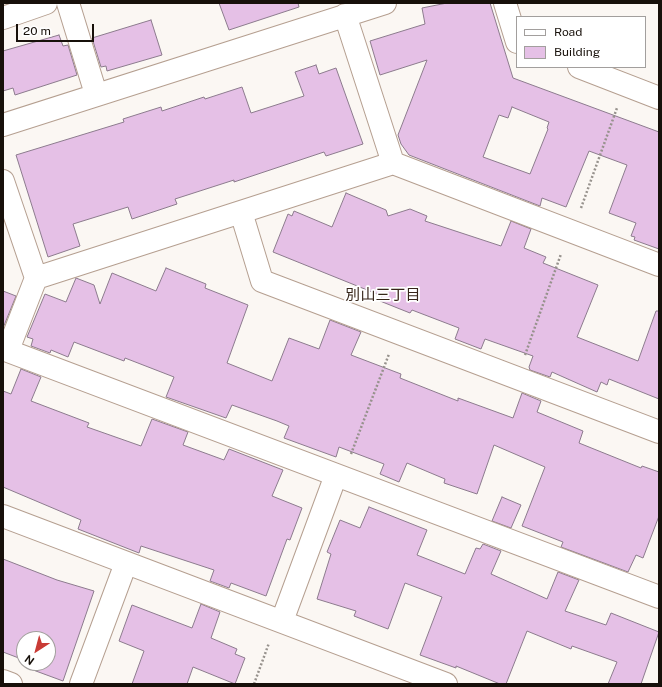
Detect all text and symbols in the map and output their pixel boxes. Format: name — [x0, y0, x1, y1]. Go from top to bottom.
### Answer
scale bar — [18, 16, 96, 42]
legend — [516, 16, 646, 68]
text: 20 m — [23, 24, 51, 38]
text: Road — [554, 25, 582, 39]
text: Building — [554, 45, 600, 59]
district label: 別山三丁目 — [346, 286, 420, 304]
north arrow — [16, 631, 56, 671]
text: N — [23, 653, 37, 667]

